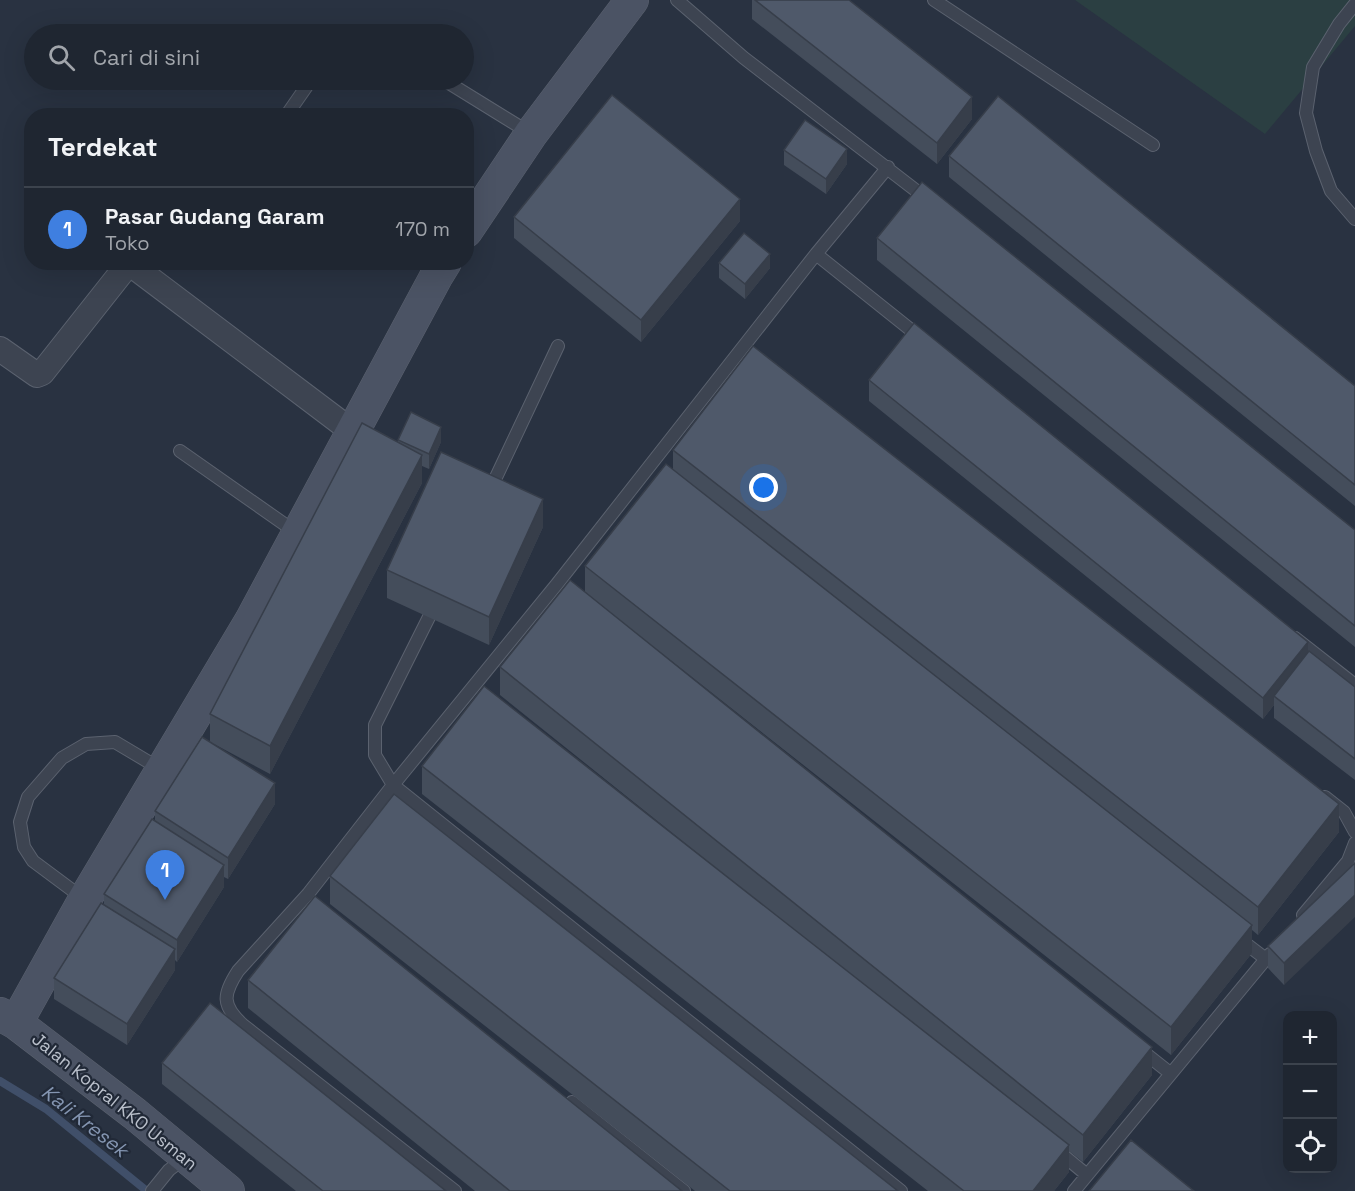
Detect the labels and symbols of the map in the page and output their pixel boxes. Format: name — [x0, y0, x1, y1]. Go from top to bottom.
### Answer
your location — [749, 473, 778, 502]
pin: 1 — [146, 850, 184, 900]
street label: Jalan Kopral KKO Usman — [27, 1027, 203, 1175]
water label: Kali Kresek — [36, 1079, 135, 1164]

